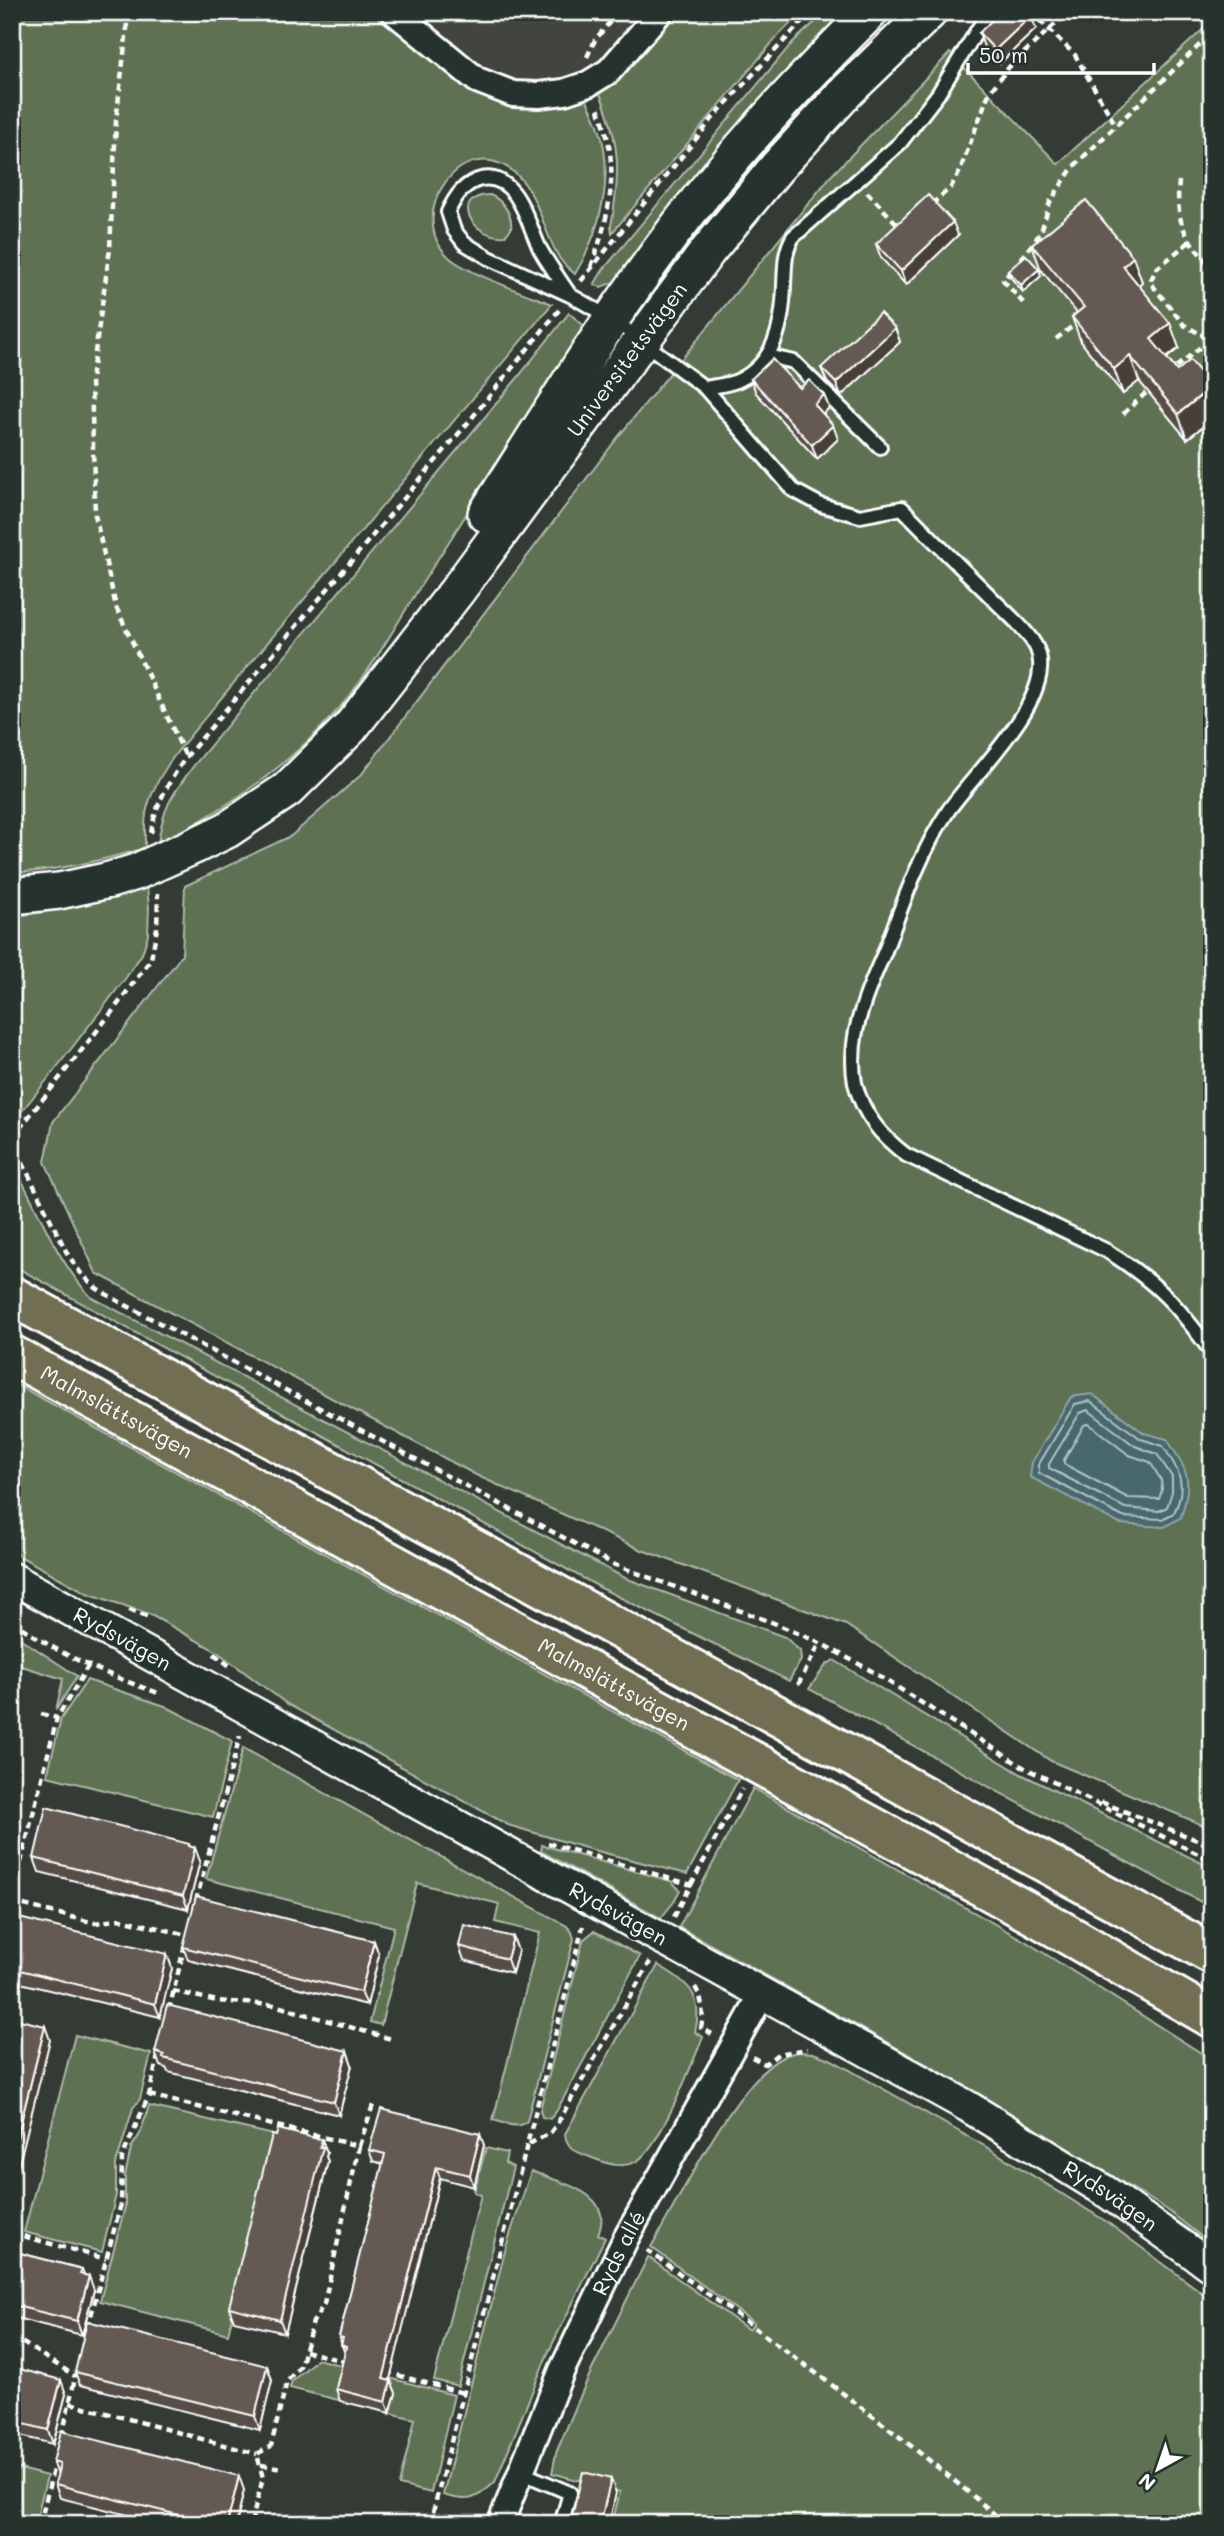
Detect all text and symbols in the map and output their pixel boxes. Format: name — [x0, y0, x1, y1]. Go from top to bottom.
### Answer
scale bar — [968, 32, 1154, 76]
text: 50 m — [979, 41, 1028, 68]
street label: Universitetsvägen — [560, 276, 692, 442]
street label: Malmslättsvägen — [36, 1358, 198, 1463]
street label: Rydsvägen — [69, 1600, 177, 1676]
street label: Malmslättsvägen — [534, 1631, 695, 1736]
street label: Rydsvägen — [565, 1875, 673, 1951]
street label: Rydsvägen — [1059, 2154, 1164, 2236]
street label: Ryds allé — [585, 2205, 651, 2299]
north arrow — [1122, 2434, 1192, 2504]
text: N — [1133, 2468, 1160, 2497]

